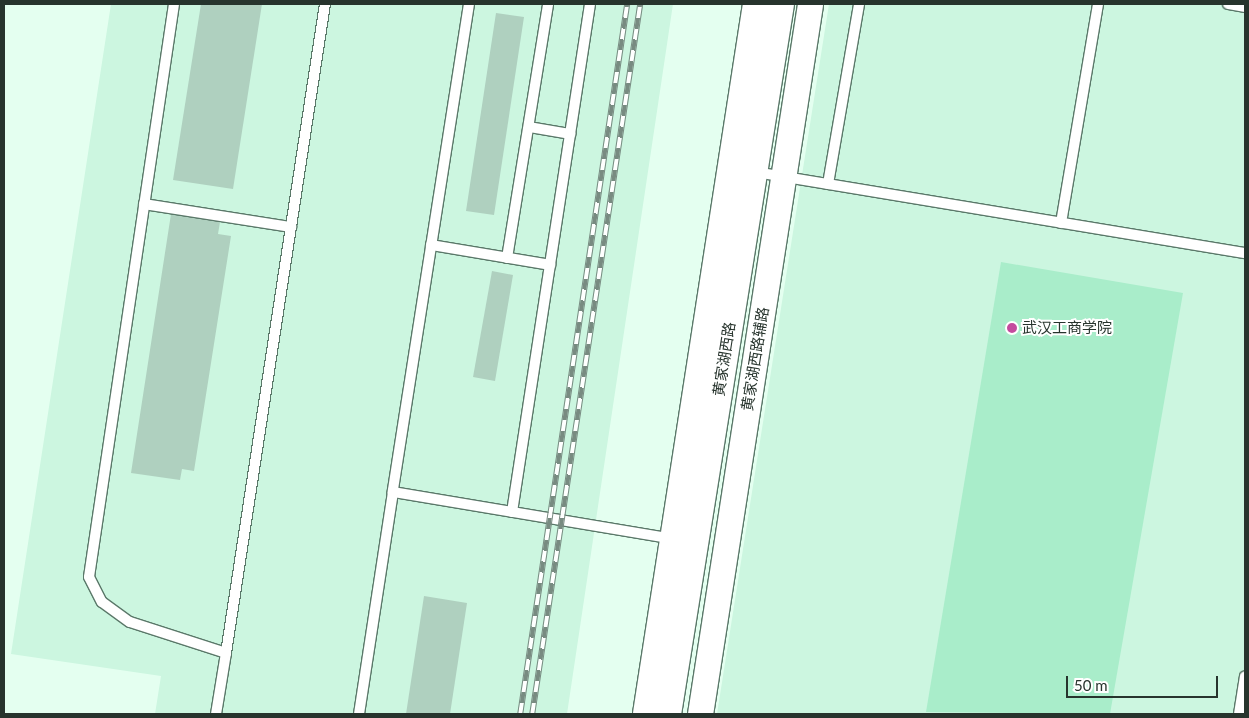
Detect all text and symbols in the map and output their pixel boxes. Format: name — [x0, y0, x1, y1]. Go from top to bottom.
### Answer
street label: 黄家湖西路辅路 — [738, 306, 772, 412]
place label: 武汉工商学院 — [1022, 319, 1112, 337]
street label: 黄家湖西路 — [709, 321, 739, 397]
marker: 武汉工商学院 — [1006, 322, 1018, 334]
scale bar — [1069, 666, 1222, 698]
text: 50 m — [1074, 676, 1108, 694]

